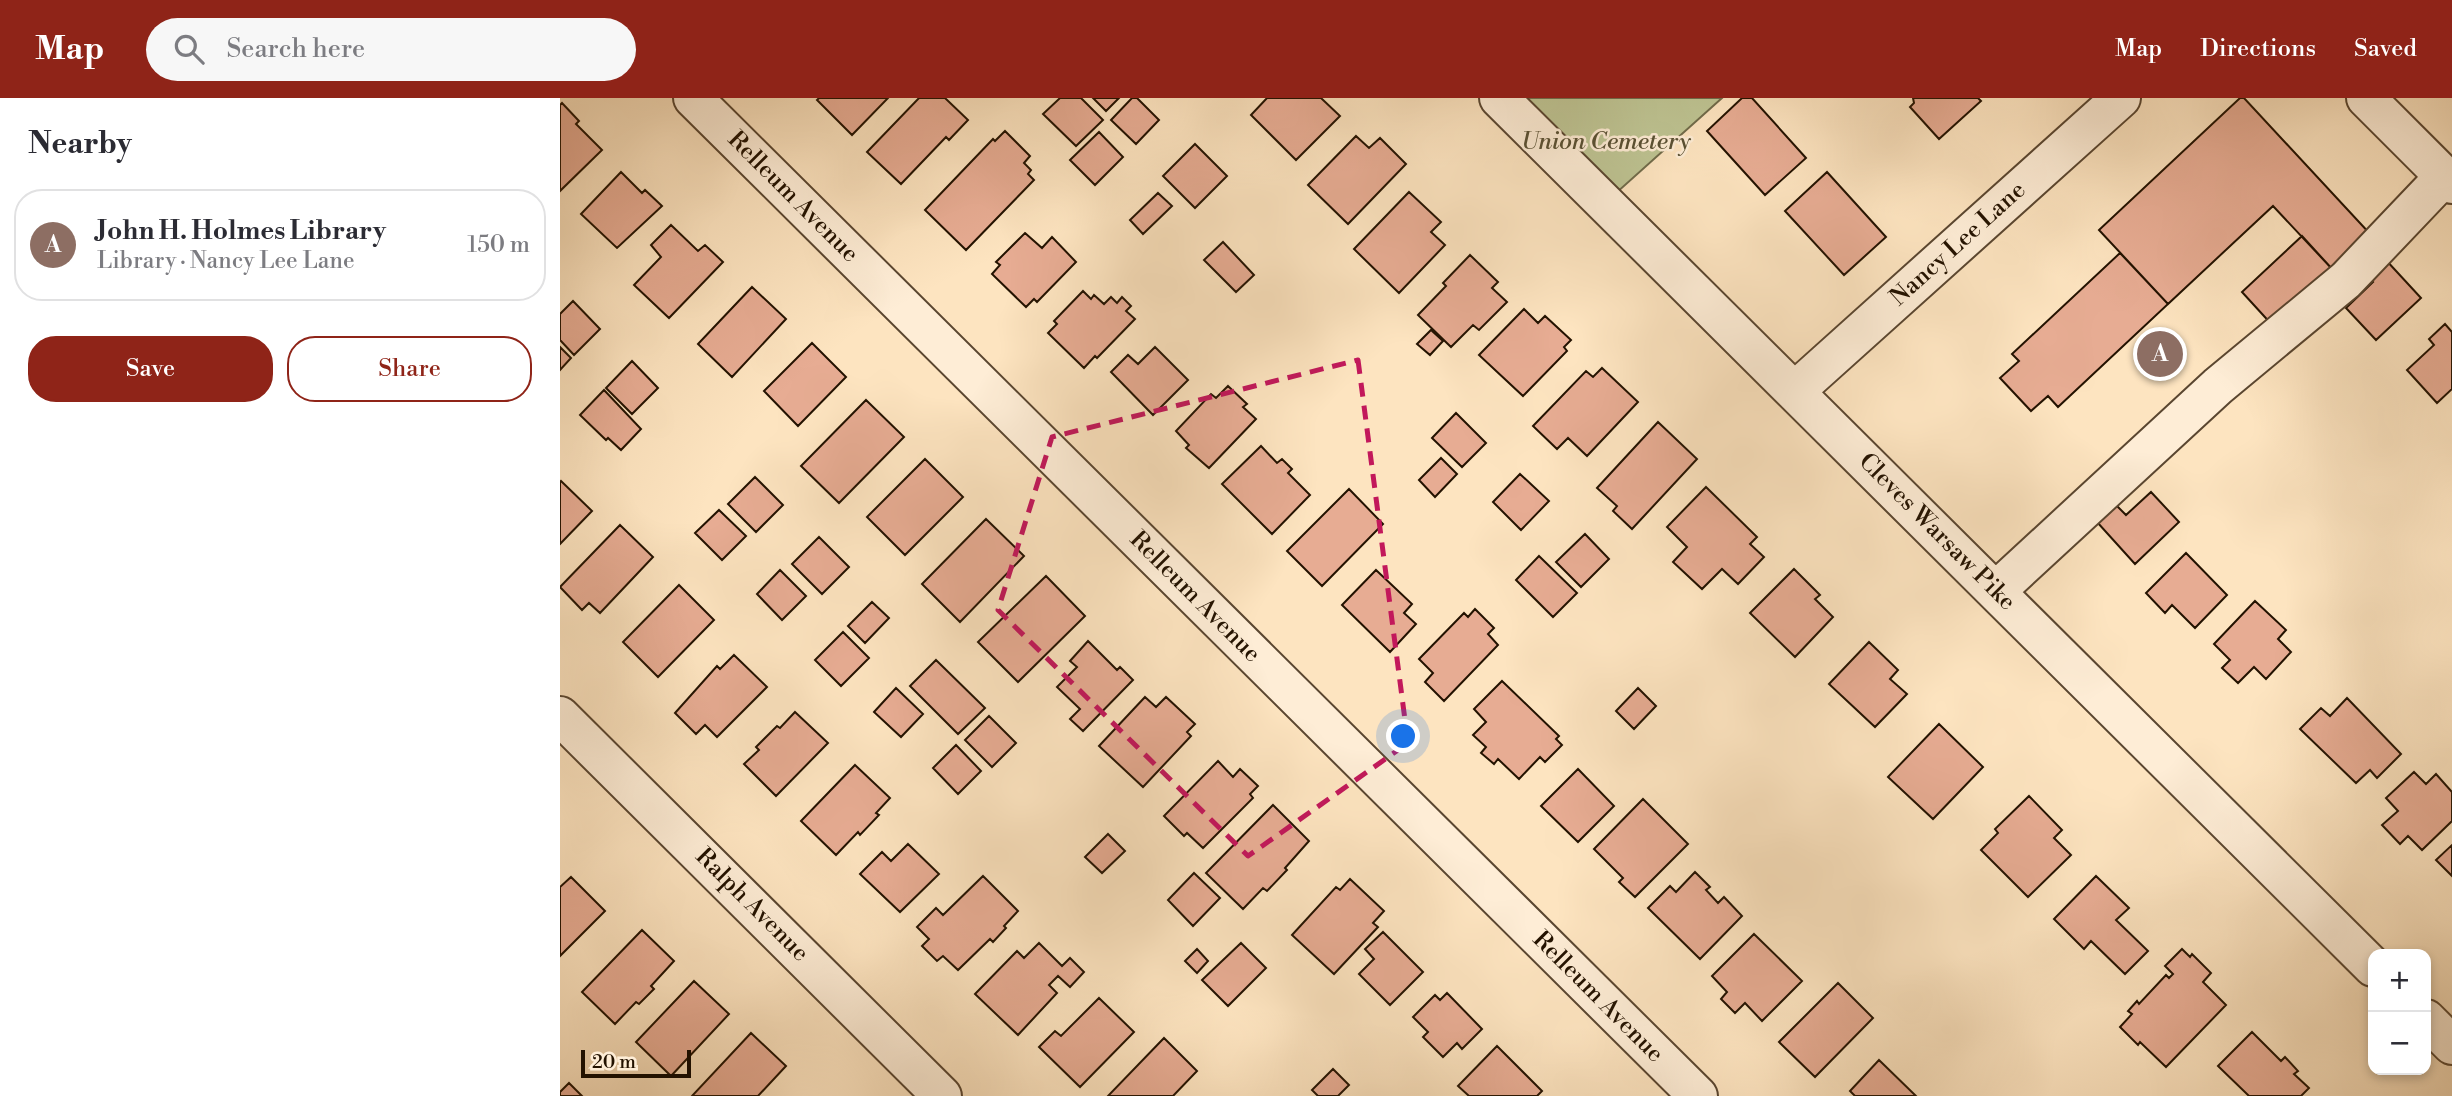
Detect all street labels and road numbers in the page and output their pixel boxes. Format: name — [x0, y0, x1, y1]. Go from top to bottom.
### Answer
street label: Relleum Avenue — [721, 125, 865, 269]
street label: Nancy Lee Lane — [1884, 175, 2032, 313]
street label: Cleves Warsaw Pike — [1852, 447, 2022, 617]
street label: Relleum Avenue — [1123, 525, 1267, 669]
street label: Ralph Avenue — [689, 842, 815, 968]
street label: Relleum Avenue — [1526, 925, 1670, 1069]

